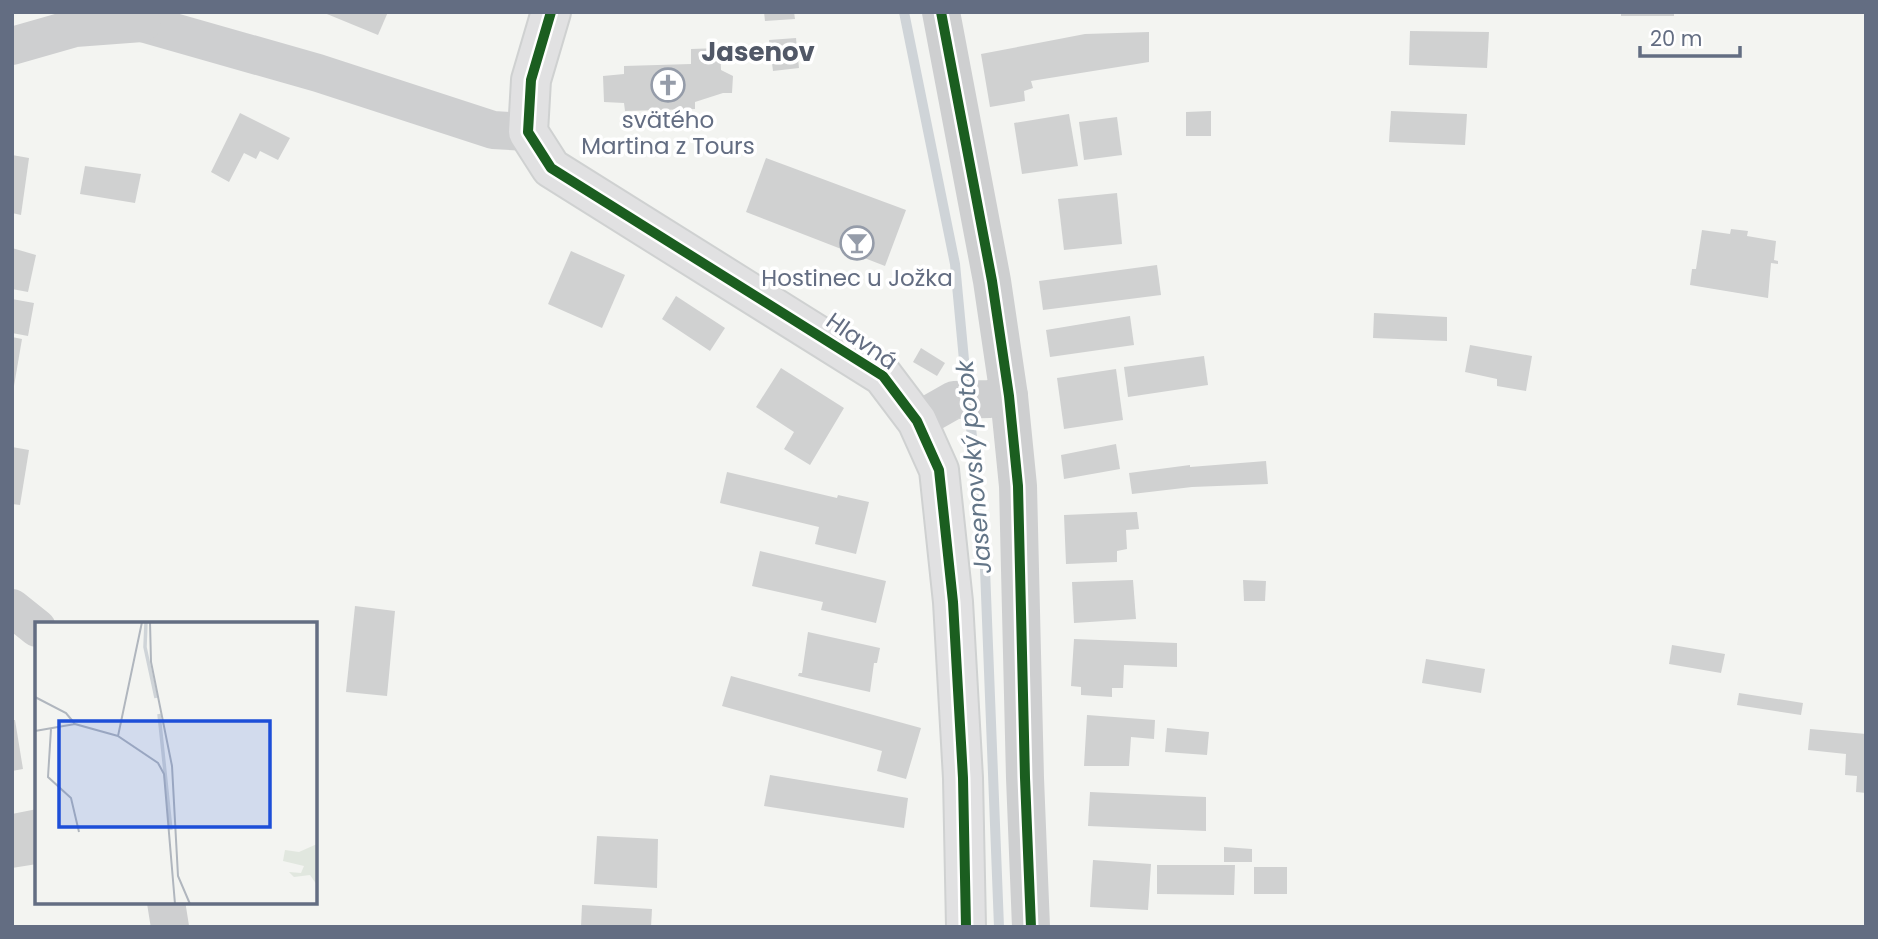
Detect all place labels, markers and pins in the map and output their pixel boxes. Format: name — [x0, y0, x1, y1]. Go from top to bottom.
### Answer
church icon: svätého Martina z Tours — [649, 66, 687, 104]
place label: svätého Martina z Tours — [581, 104, 755, 162]
bar icon: Hostinec u Jožka — [838, 224, 876, 262]
place label: Hostinec u Jožka — [761, 262, 953, 294]

